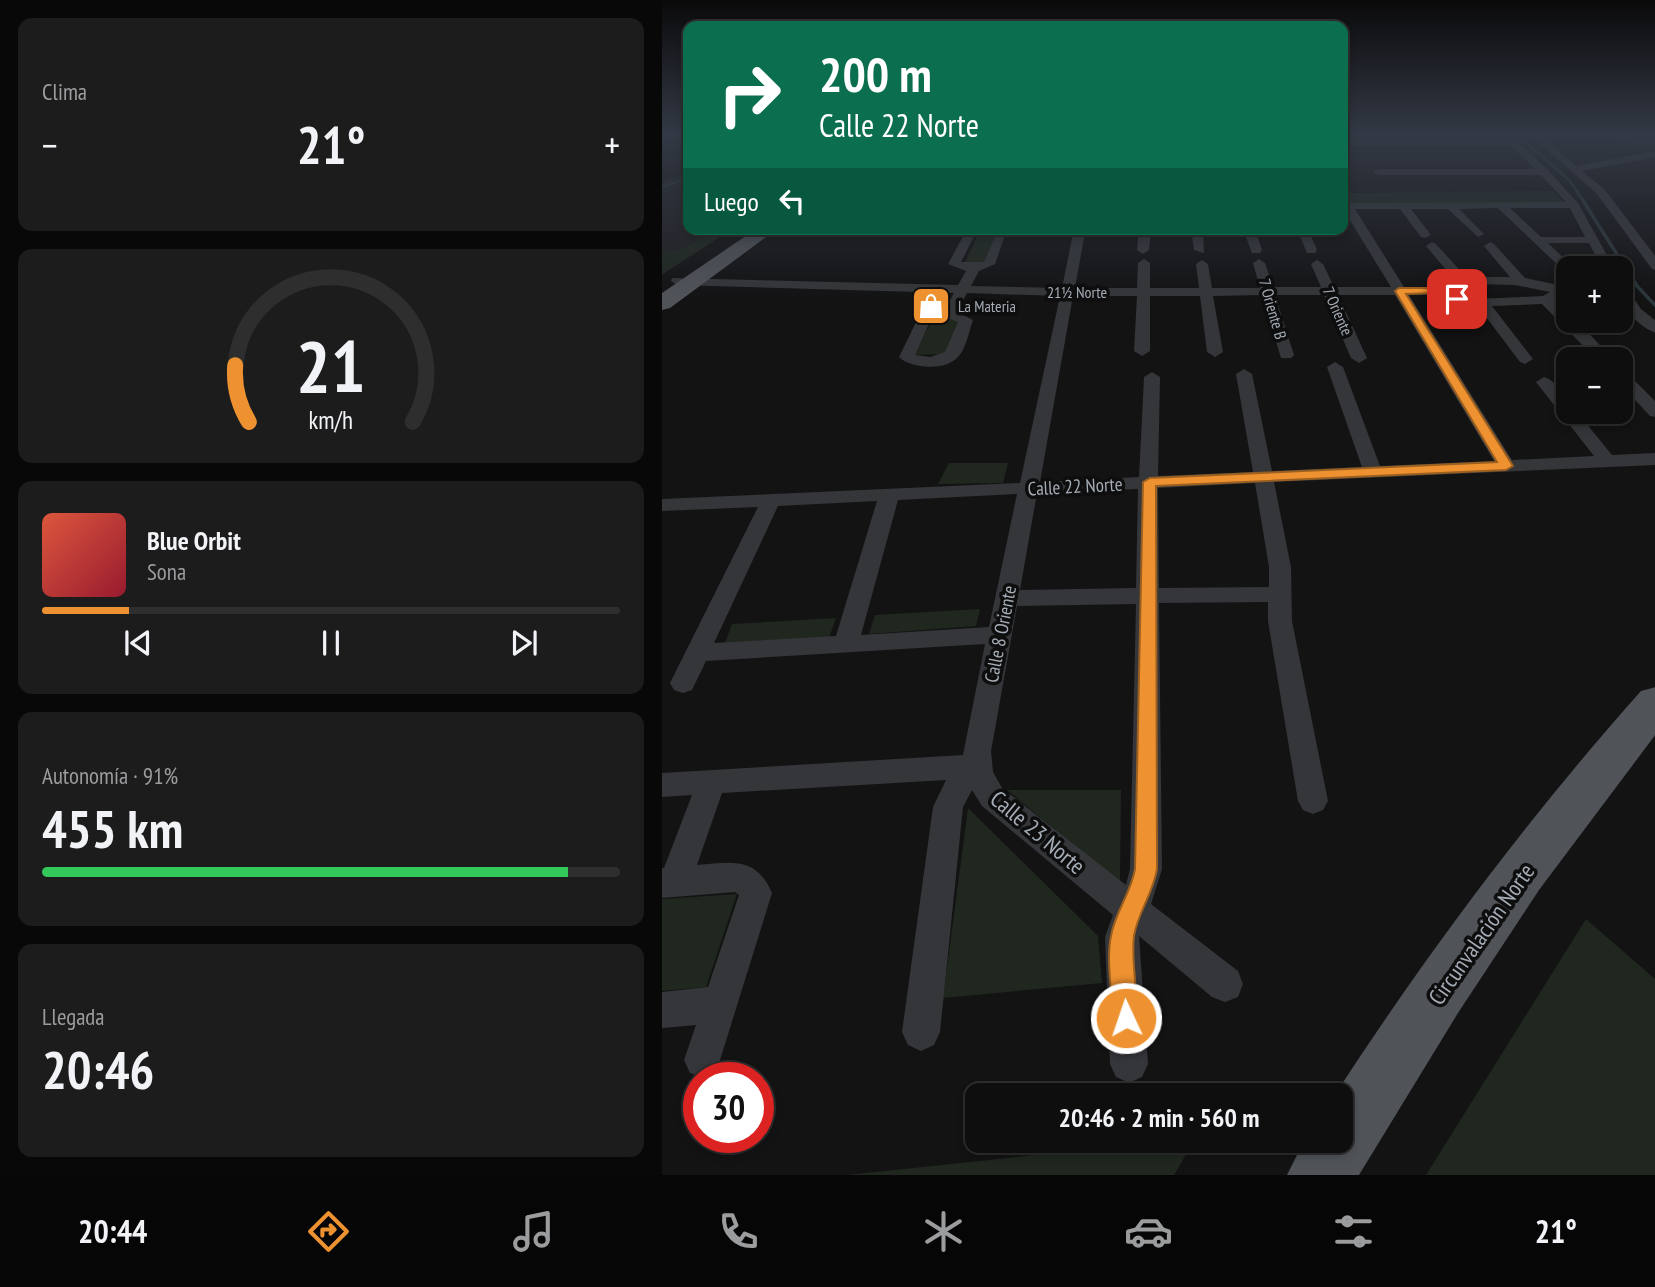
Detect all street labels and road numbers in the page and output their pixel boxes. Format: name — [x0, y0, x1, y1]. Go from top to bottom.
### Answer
street label: 7 Oriente B — [1255, 276, 1291, 342]
street label: 21½ Norte — [1047, 282, 1107, 302]
street label: 7 Oriente — [1318, 284, 1358, 338]
street label: Calle 22 Norte — [1027, 472, 1123, 500]
street label: Calle 8 Oriente — [979, 583, 1021, 685]
street label: Calle 23 Norte — [985, 784, 1091, 880]
street label: Circunvalación Norte — [1422, 858, 1540, 1010]

